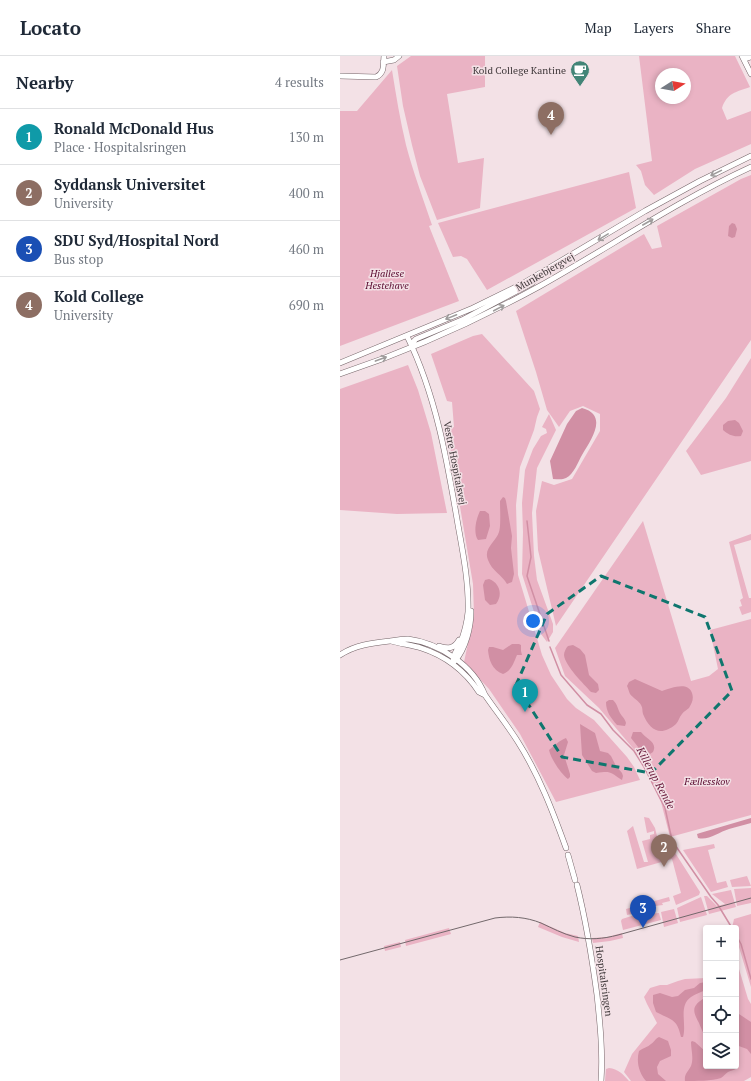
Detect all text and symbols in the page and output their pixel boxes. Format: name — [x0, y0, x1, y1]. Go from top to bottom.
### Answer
text: Locato — [20, 15, 81, 40]
text: Map — [585, 18, 612, 37]
text: Layers — [634, 18, 674, 37]
text: Share — [696, 18, 731, 37]
cafe icon: Kold College Kantine — [569, 59, 591, 87]
place label: Kold College Kantine — [473, 64, 566, 77]
north arrow — [655, 68, 691, 104]
text: Nearby — [16, 71, 74, 94]
text: 4 results — [275, 73, 324, 91]
pin: 4 — [538, 102, 564, 135]
text: Ronald McDonald Hus — [54, 118, 214, 138]
text: 1 — [25, 128, 33, 146]
text: 130 m — [289, 128, 324, 146]
text: Place · Hospitalsringen — [54, 138, 186, 156]
one-way arrow — [710, 170, 722, 177]
text: Syddansk Universitet — [54, 174, 205, 194]
text: 2 — [25, 184, 33, 202]
text: 400 m — [289, 184, 324, 202]
text: University — [54, 194, 113, 212]
one-way arrow — [642, 217, 654, 225]
text: SDU Syd/Hospital Nord — [54, 230, 219, 250]
one-way arrow — [597, 233, 609, 241]
text: 3 — [25, 240, 33, 258]
text: 460 m — [289, 240, 324, 258]
text: Bus stop — [54, 250, 103, 268]
street label: Munkebjergvej — [513, 250, 577, 294]
park label: Hjallese Hestehave — [364, 267, 409, 292]
text: Kold College — [54, 286, 144, 306]
text: 4 — [25, 296, 33, 314]
text: 690 m — [289, 296, 324, 314]
one-way arrow — [493, 303, 505, 311]
text: University — [54, 306, 113, 324]
one-way arrow — [446, 314, 458, 322]
one-way arrow — [374, 355, 386, 363]
street label: Vestre Hospitalsvej — [441, 420, 470, 506]
your location — [523, 611, 543, 631]
pin: 1 — [512, 679, 538, 712]
water label: Killerup Rende — [633, 744, 678, 812]
park label: Fællesskov — [683, 775, 730, 788]
pin: 2 — [651, 834, 677, 867]
pin: 3 — [630, 895, 656, 928]
map controls — [703, 925, 739, 1069]
button: + — [703, 925, 739, 961]
street label: Hospitalsringen — [593, 945, 615, 1017]
button: − — [703, 961, 739, 997]
button: locate — [703, 997, 739, 1033]
button: layers — [703, 1033, 739, 1069]

